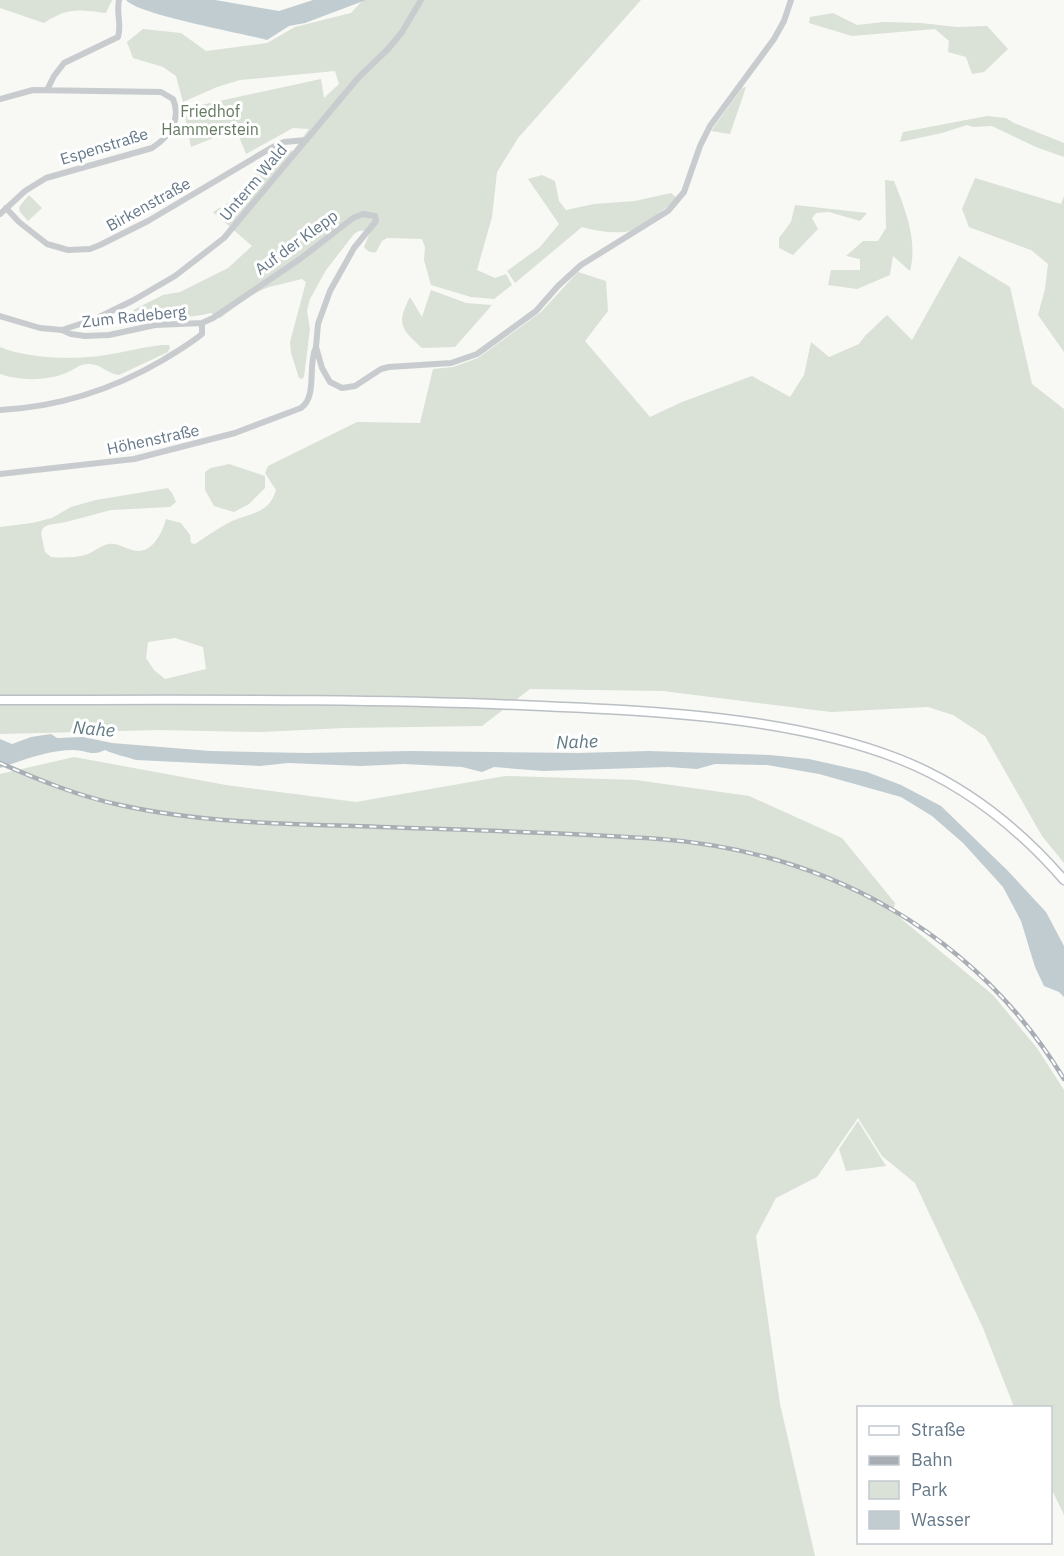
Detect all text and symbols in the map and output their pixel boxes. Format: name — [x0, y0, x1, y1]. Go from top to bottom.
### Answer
park label: Friedhof Hammerstein — [161, 101, 259, 139]
street label: Espenstraße — [58, 123, 151, 169]
street label: Unterm Wald — [215, 140, 291, 224]
street label: Birkenstraße — [102, 173, 194, 235]
street label: Auf der Klepp — [251, 205, 341, 279]
street label: Zum Radeberg — [81, 301, 188, 331]
street label: Höhenstraße — [105, 419, 201, 459]
water label: Nahe — [72, 715, 116, 742]
water label: Nahe — [556, 729, 598, 754]
legend — [857, 1406, 1052, 1544]
text: Straße — [911, 1418, 965, 1441]
text: Bahn — [911, 1448, 953, 1471]
text: Park — [911, 1478, 948, 1501]
text: Wasser — [911, 1508, 971, 1531]

